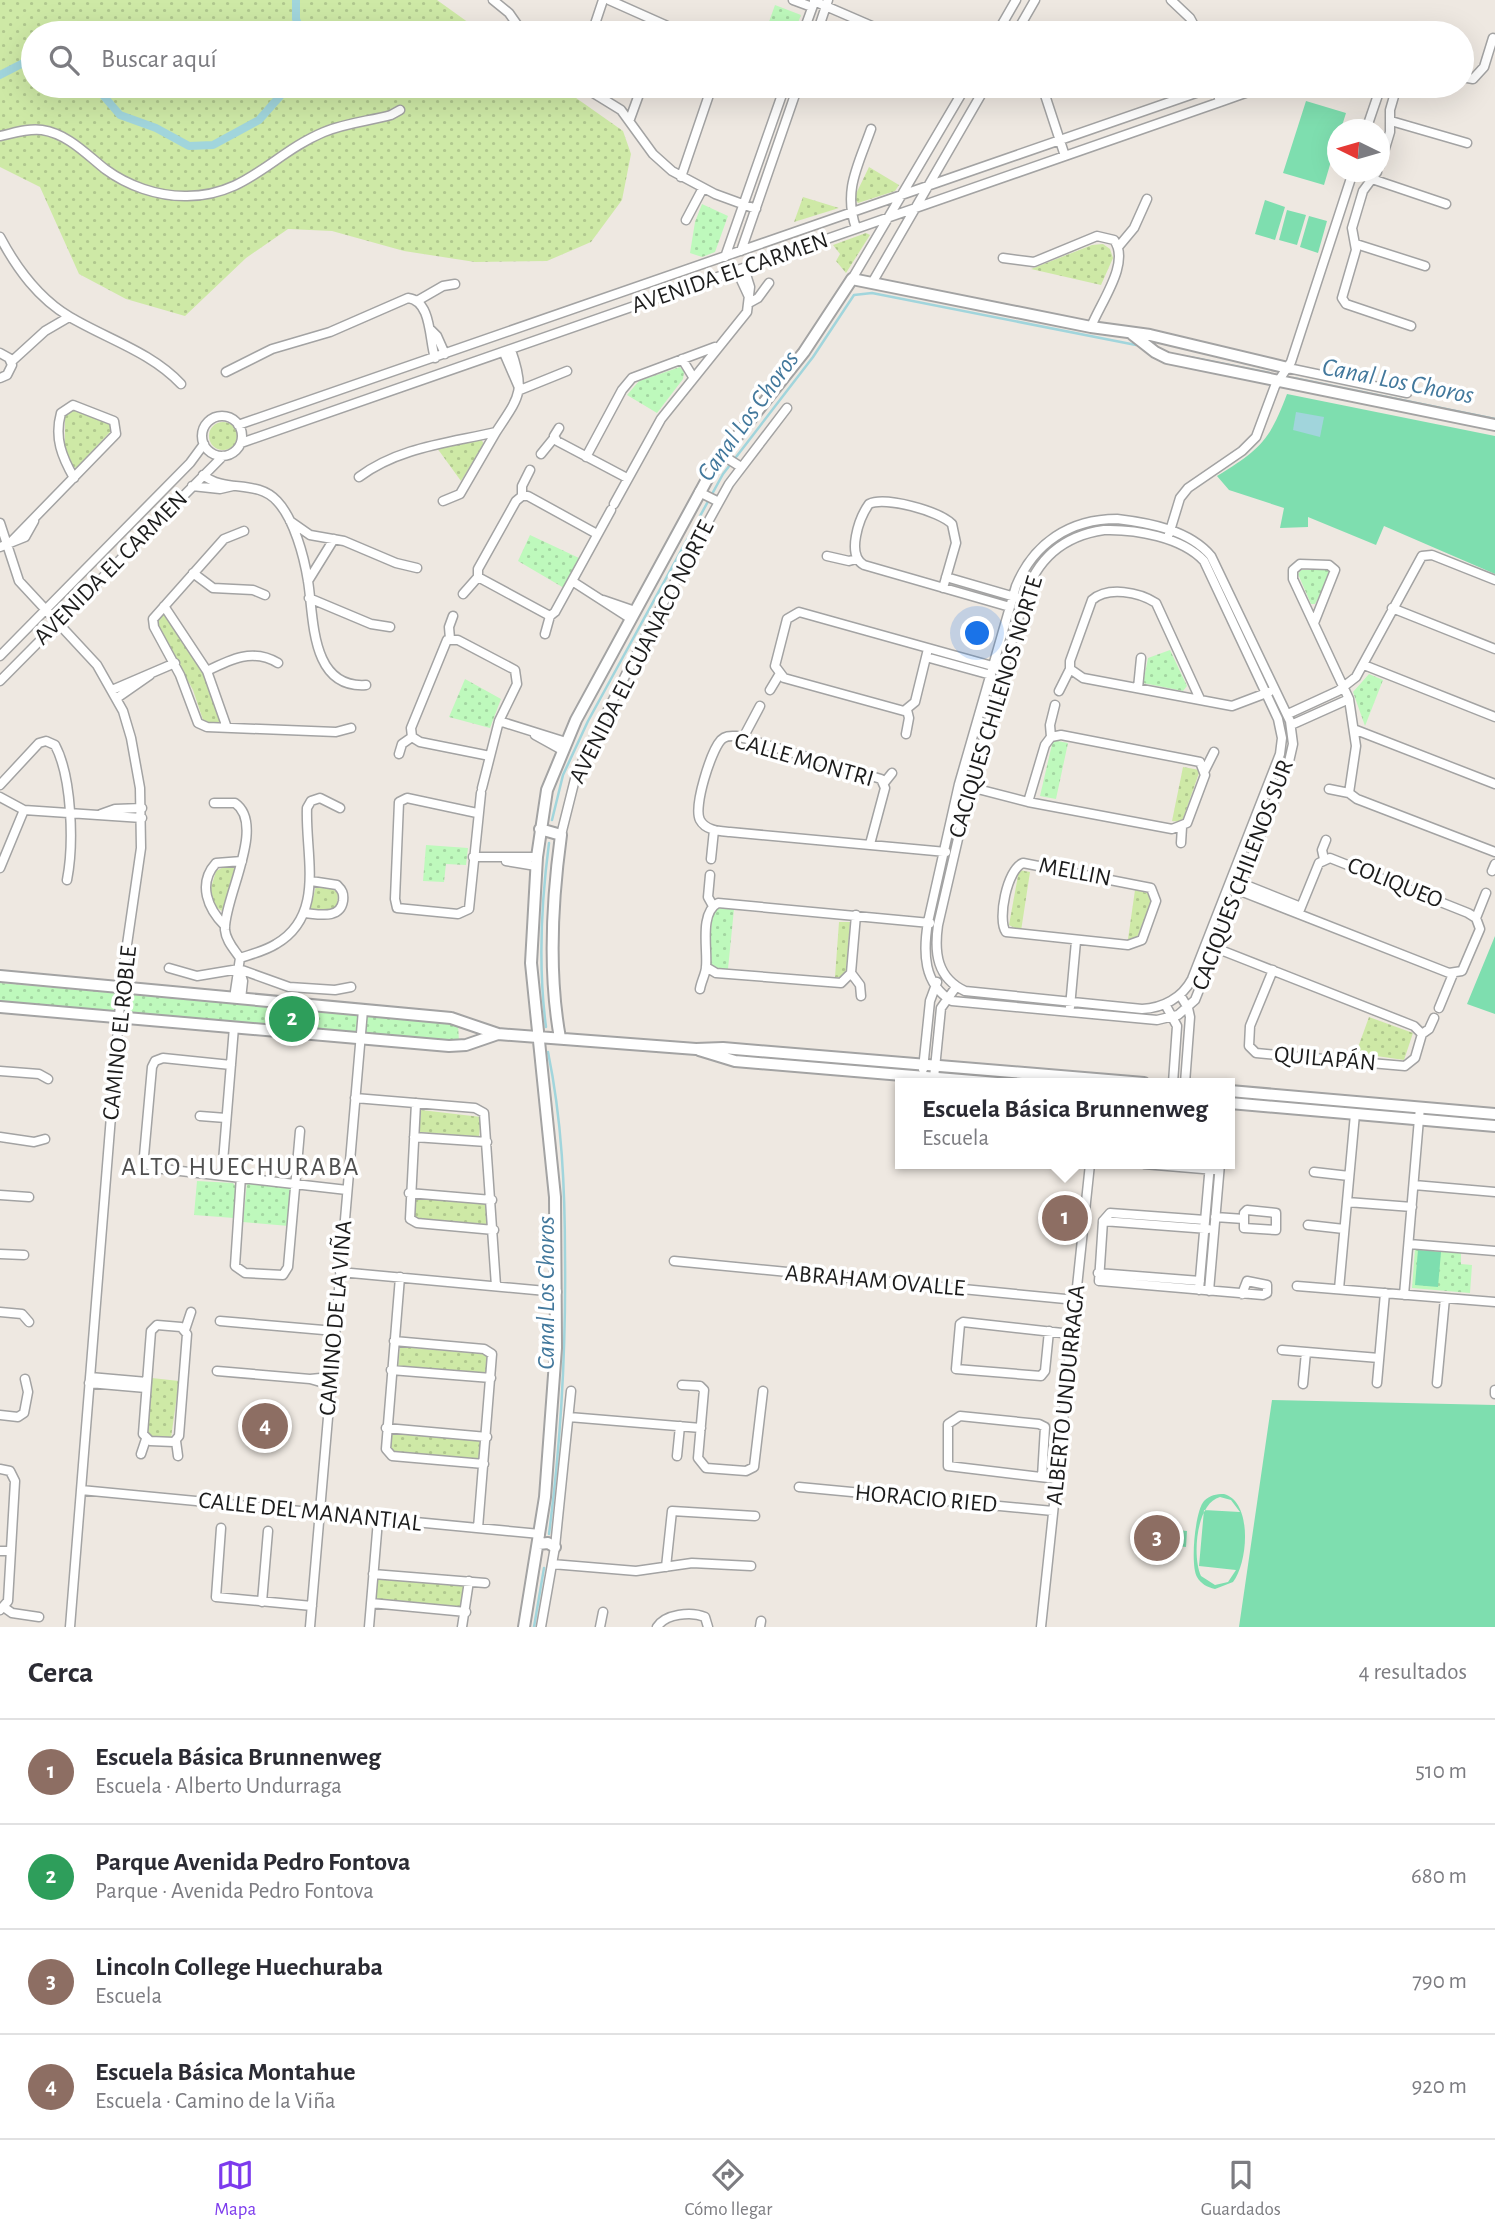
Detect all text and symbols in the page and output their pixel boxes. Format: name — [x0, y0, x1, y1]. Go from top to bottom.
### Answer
search box — [21, 21, 1474, 98]
icon: search — [45, 41, 83, 79]
text: Buscar aquí — [101, 46, 217, 72]
north arrow — [1327, 119, 1390, 182]
street label: AVENIDA EL CARMEN — [629, 228, 831, 318]
water label: Canal Los Choros — [692, 346, 804, 486]
water label: Canal Los Choros — [1320, 354, 1476, 408]
street label: AVENIDA EL CARMEN — [30, 487, 192, 649]
street label: AVENIDA EL GUANACO NORTE — [565, 516, 719, 787]
street label: CACIQUES CHILENOS NORTE — [945, 573, 1047, 841]
your location — [960, 616, 994, 650]
street label: CALLE MONTRI — [732, 729, 876, 791]
street label: CACIQUES CHILENOS SUR — [1188, 756, 1298, 994]
street label: MELLIN — [1037, 853, 1113, 891]
street label: COLIQUEO — [1344, 853, 1446, 913]
street label: CAMINO EL ROBLE — [99, 944, 141, 1121]
pin: 2 — [269, 993, 315, 1045]
street label: QUILAPÁN — [1273, 1041, 1377, 1075]
popup — [895, 1078, 1235, 1169]
text: Escuela Básica Brunnenweg — [922, 1096, 1208, 1122]
text: Escuela — [922, 1127, 989, 1150]
district label: ALTO HUECHURABA — [121, 1154, 361, 1180]
pin: 1 — [1042, 1192, 1088, 1244]
water label: Canal Los Choros — [533, 1216, 559, 1370]
street label: CAMINO DE LA VIÑA — [314, 1219, 357, 1417]
street label: ABRAHAM OVALLE — [784, 1261, 966, 1301]
street label: ALBERTO UNDURRAGA — [1043, 1284, 1090, 1506]
pin: 4 — [242, 1400, 288, 1452]
street label: HORACIO RIED — [854, 1481, 998, 1517]
street label: CALLE DEL MANANTIAL — [197, 1488, 423, 1536]
pin: 3 — [1134, 1512, 1180, 1564]
text: Cerca — [28, 1658, 93, 1688]
text: 4 resultados — [1359, 1661, 1467, 1684]
text: Escuela Básica Brunnenweg — [95, 1744, 381, 1770]
text: 1 — [47, 1760, 55, 1783]
text: 510 m — [1415, 1760, 1467, 1783]
text: Escuela · Alberto Undurraga — [95, 1775, 342, 1798]
text: Parque Avenida Pedro Fontova — [95, 1849, 410, 1875]
text: 2 — [46, 1865, 56, 1888]
text: 680 m — [1411, 1865, 1467, 1888]
text: Parque · Avenida Pedro Fontova — [95, 1880, 374, 1903]
text: Lincoln College Huechuraba — [95, 1954, 383, 1980]
text: 3 — [46, 1970, 56, 1993]
text: 790 m — [1412, 1970, 1467, 1993]
text: Escuela — [95, 1985, 162, 2008]
text: Escuela Básica Montahue — [95, 2059, 356, 2085]
text: 4 — [45, 2075, 57, 2098]
text: 920 m — [1411, 2075, 1467, 2098]
text: Escuela · Camino de la Viña — [95, 2090, 336, 2113]
tab: Mapa — [214, 2156, 256, 2221]
tab: Cómo llegar — [684, 2156, 772, 2221]
tab: Guardados — [1201, 2156, 1281, 2221]

